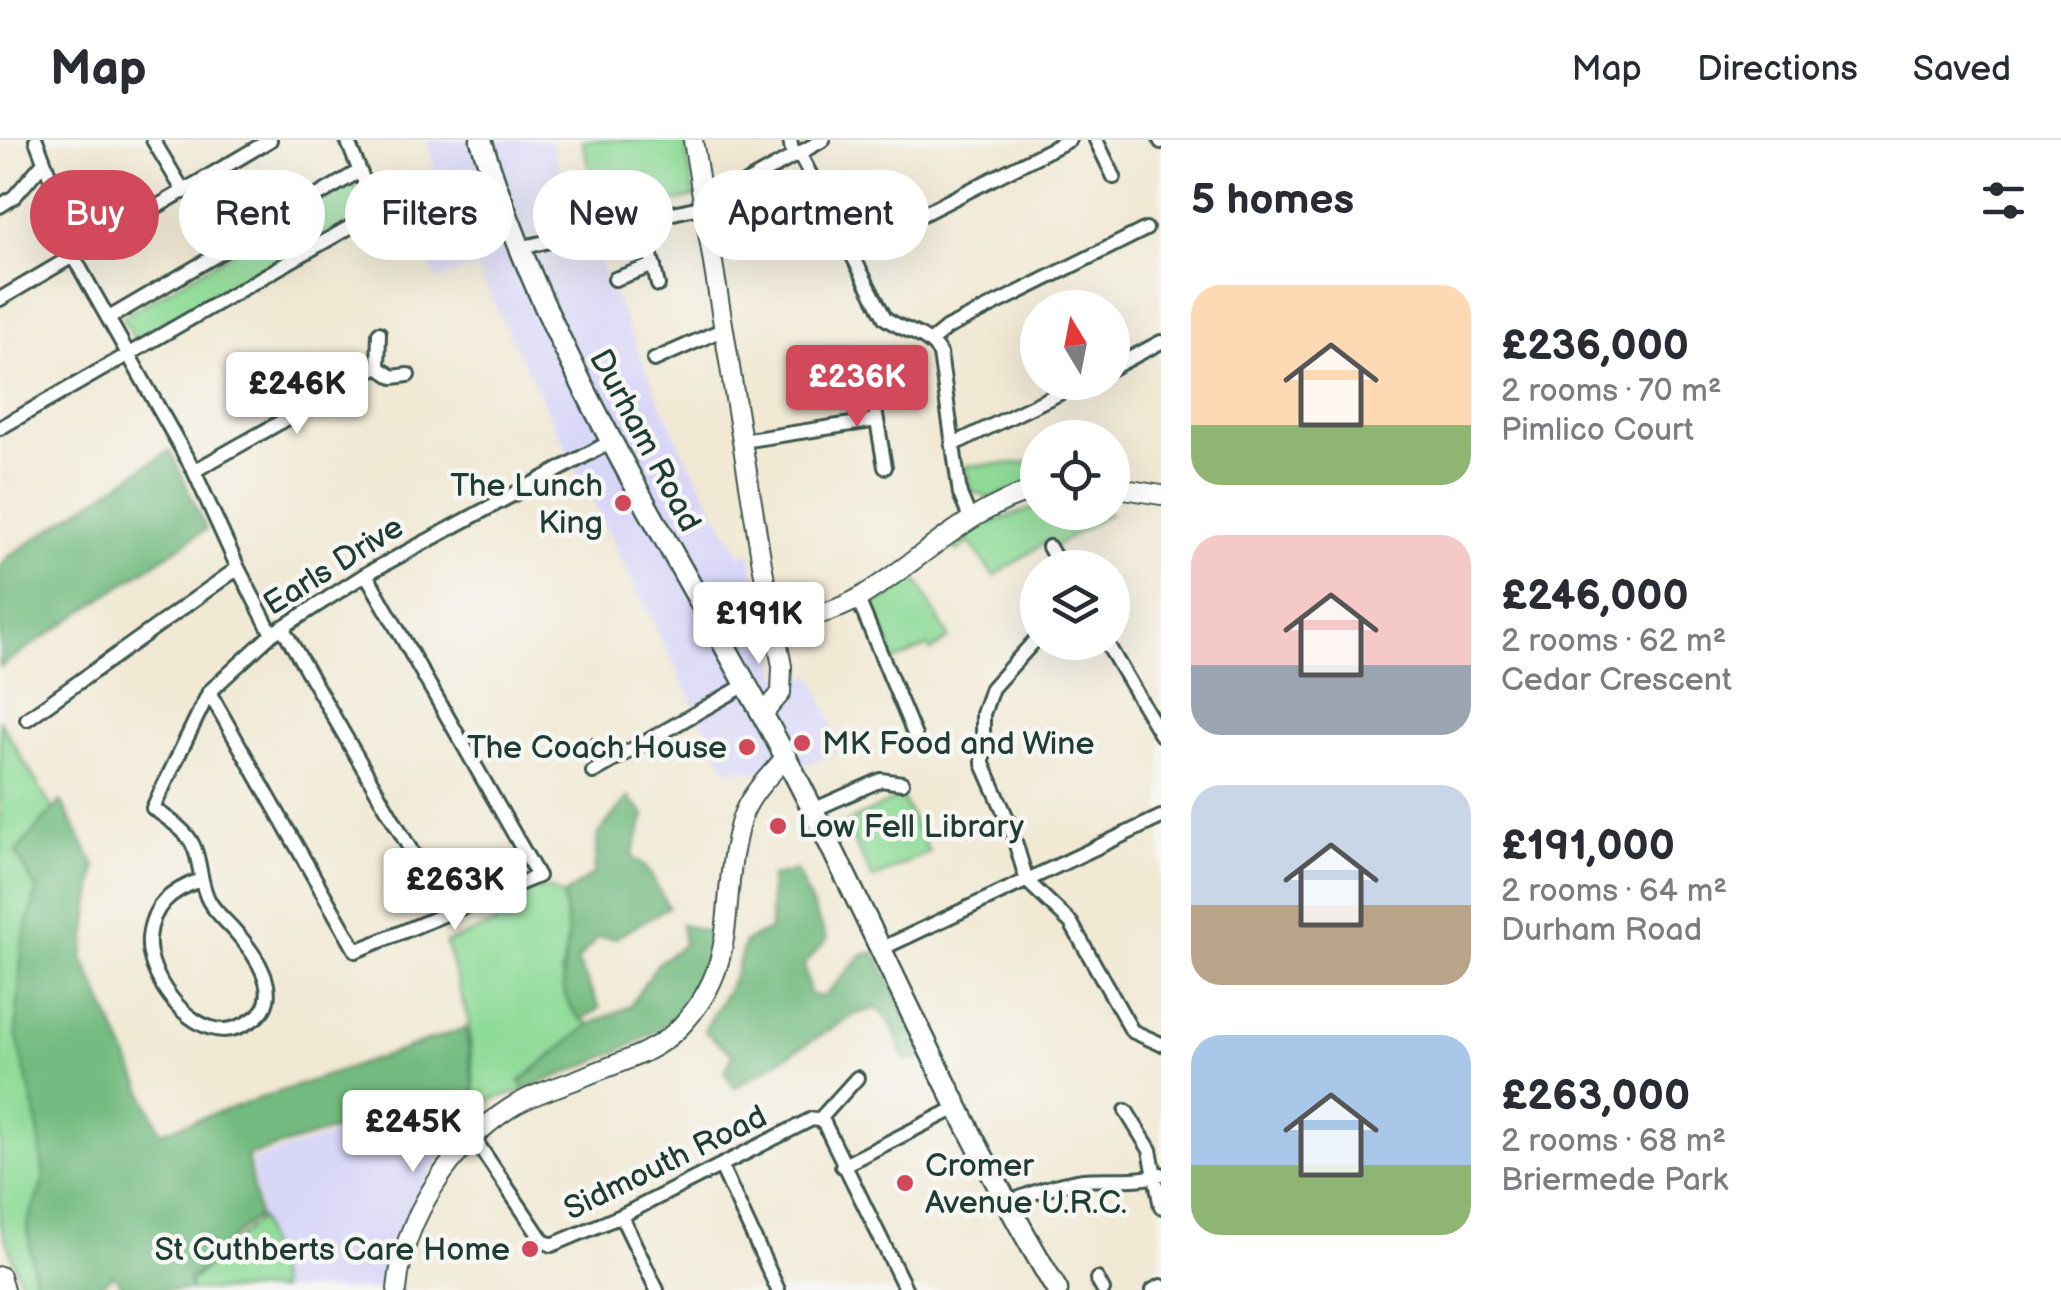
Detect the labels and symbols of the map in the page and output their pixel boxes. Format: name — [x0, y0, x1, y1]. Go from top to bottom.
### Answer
north arrow — [1020, 290, 1130, 400]
street label: Durham Road — [580, 343, 709, 539]
pin: £236K — [787, 345, 927, 430]
pin: £246K — [227, 352, 367, 437]
place label: The Lunch King — [450, 467, 603, 543]
marker: The Lunch King — [612, 492, 634, 514]
street label: Earls Drive — [257, 508, 411, 625]
pin: £191K — [689, 582, 829, 667]
place label: MK Food and Wine — [822, 725, 1094, 764]
place label: The Coach House — [467, 729, 727, 768]
marker: MK Food and Wine — [791, 732, 813, 754]
marker: The Coach House — [736, 736, 758, 758]
place label: Low Fell Library — [798, 808, 1025, 847]
marker: Low Fell Library — [767, 815, 789, 837]
pin: £263K — [385, 848, 525, 933]
pin: £245K — [343, 1090, 483, 1175]
street label: Sidmouth Road — [558, 1097, 773, 1229]
place label: Cromer Avenue U.R.C. — [925, 1147, 1127, 1223]
marker: Cromer Avenue U.R.C. — [894, 1172, 916, 1194]
place label: St Cuthberts Care Home — [155, 1231, 510, 1270]
marker: St Cuthberts Care Home — [519, 1238, 541, 1260]

